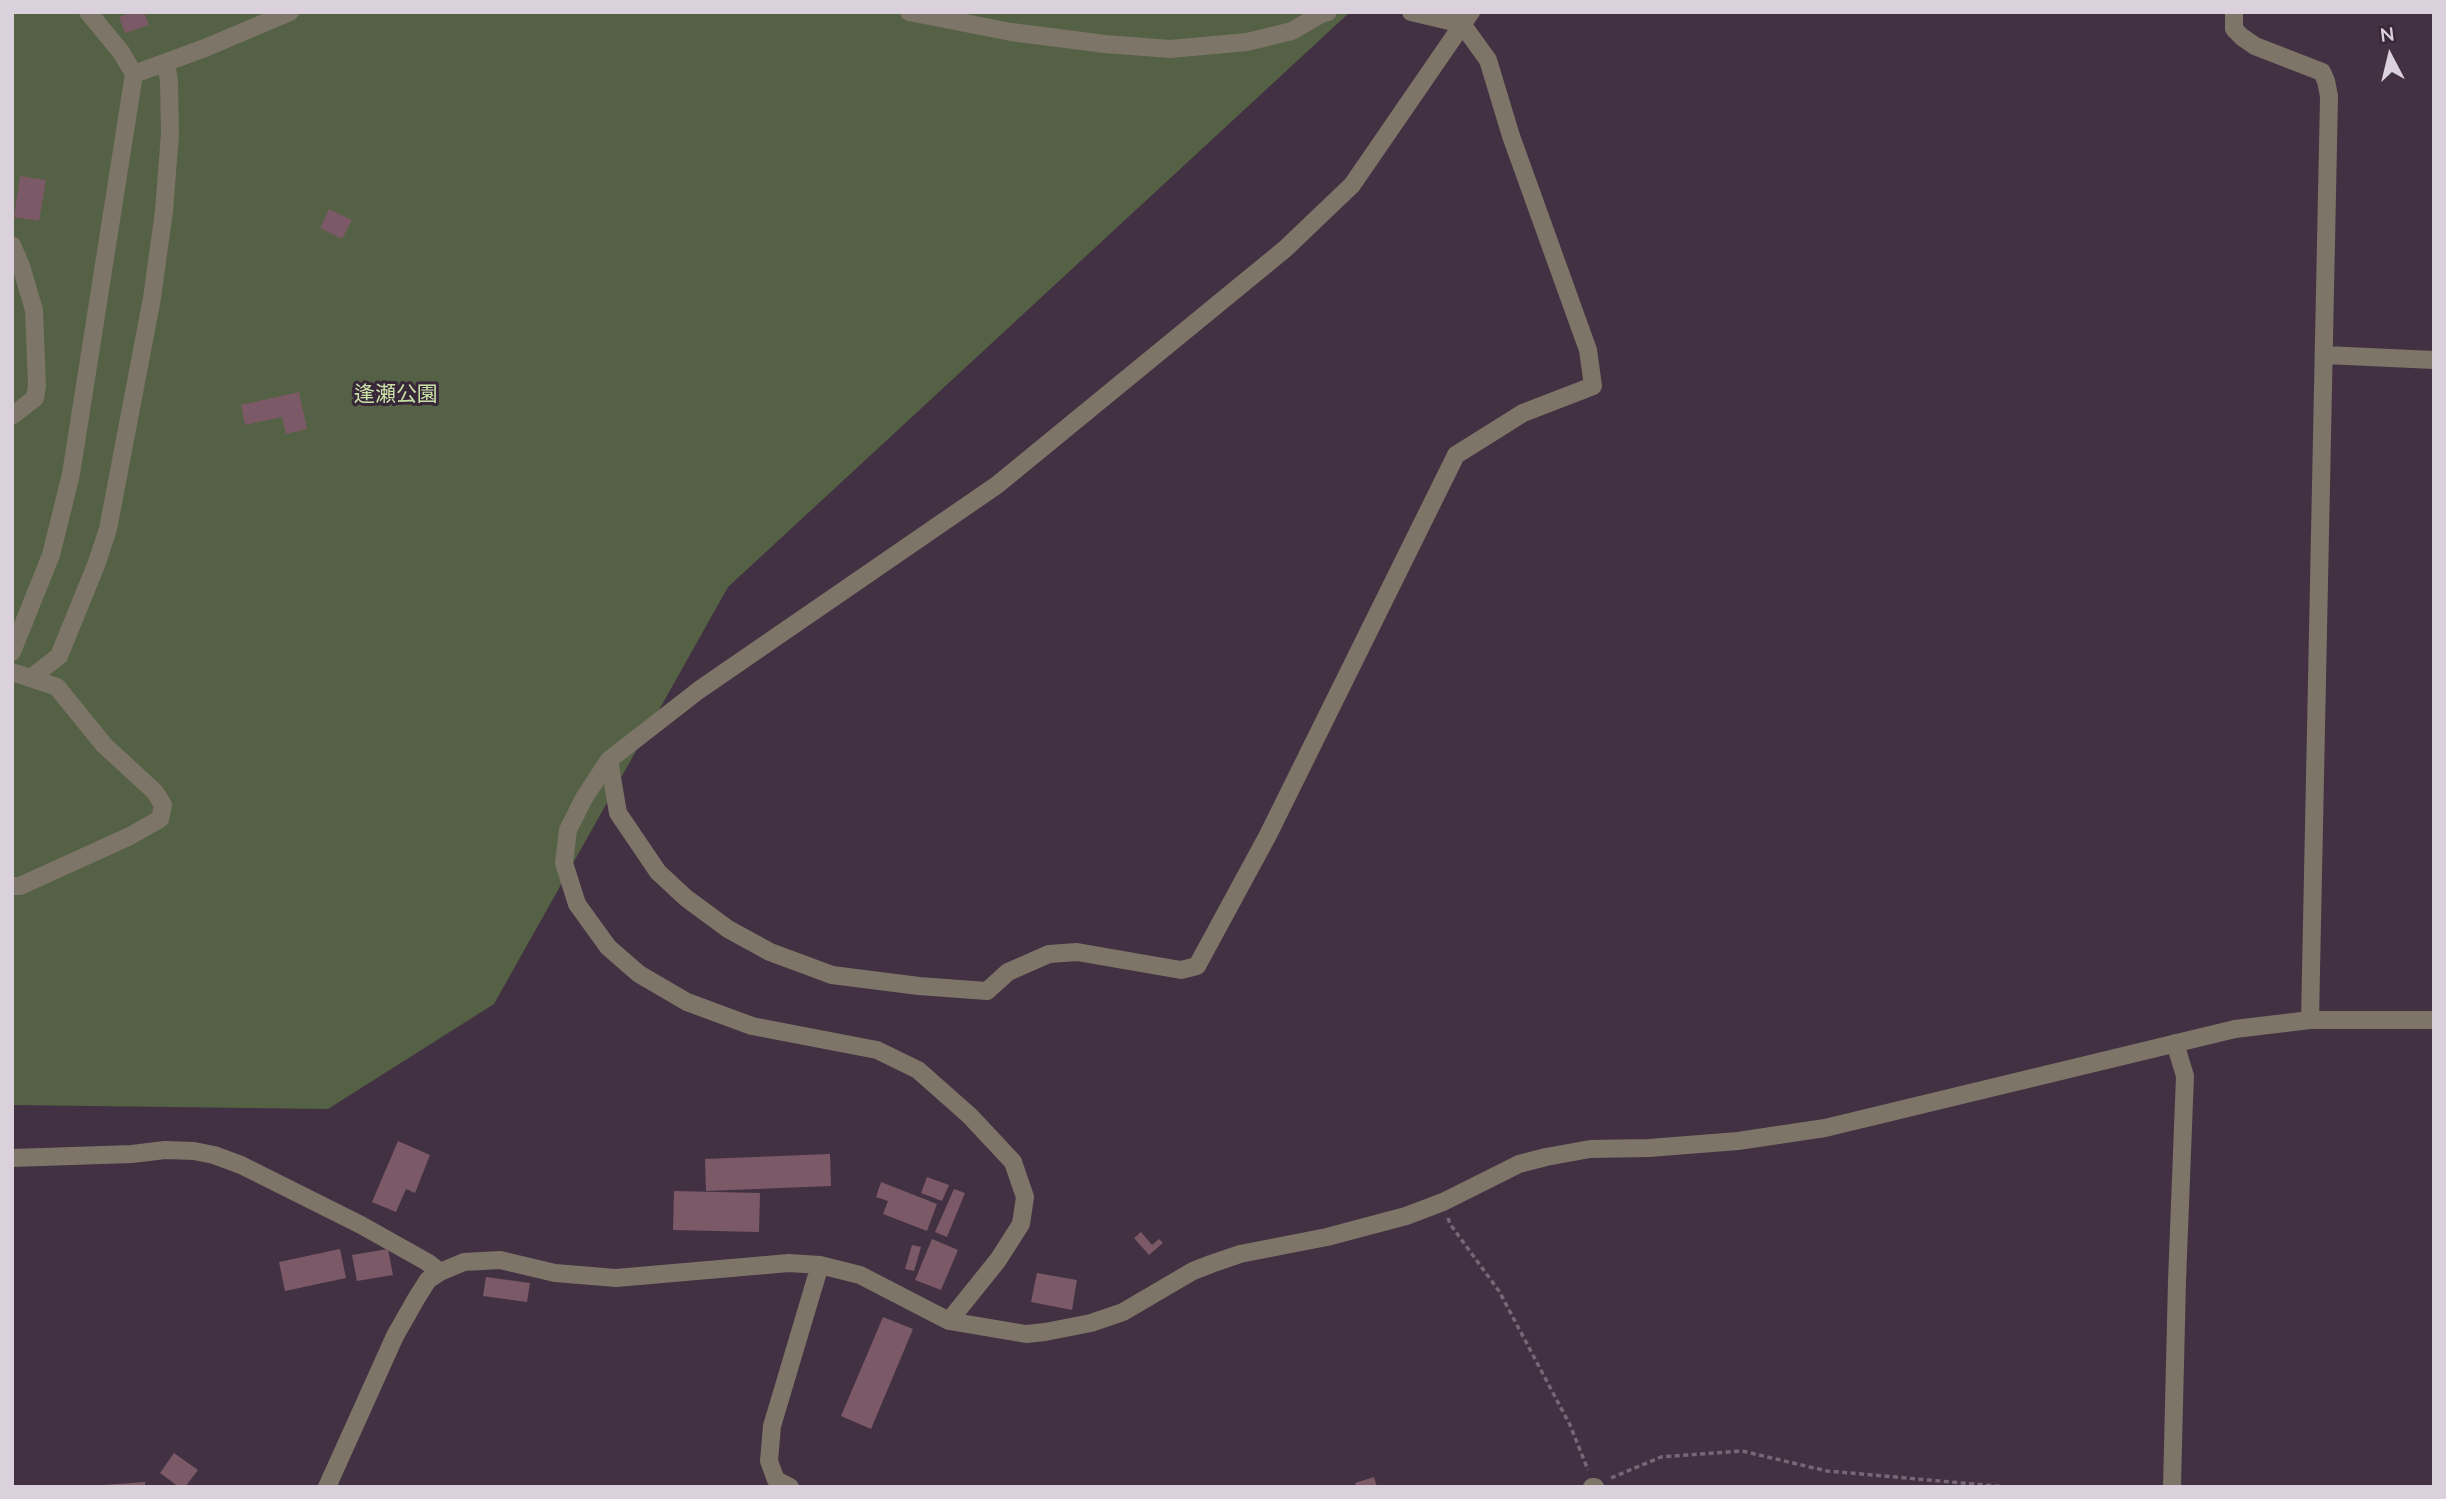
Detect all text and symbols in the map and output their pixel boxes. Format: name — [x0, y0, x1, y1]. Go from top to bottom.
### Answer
north arrow — [2355, 21, 2425, 91]
text: N — [2379, 21, 2396, 49]
park label: 逢瀬公園 — [354, 383, 438, 409]

